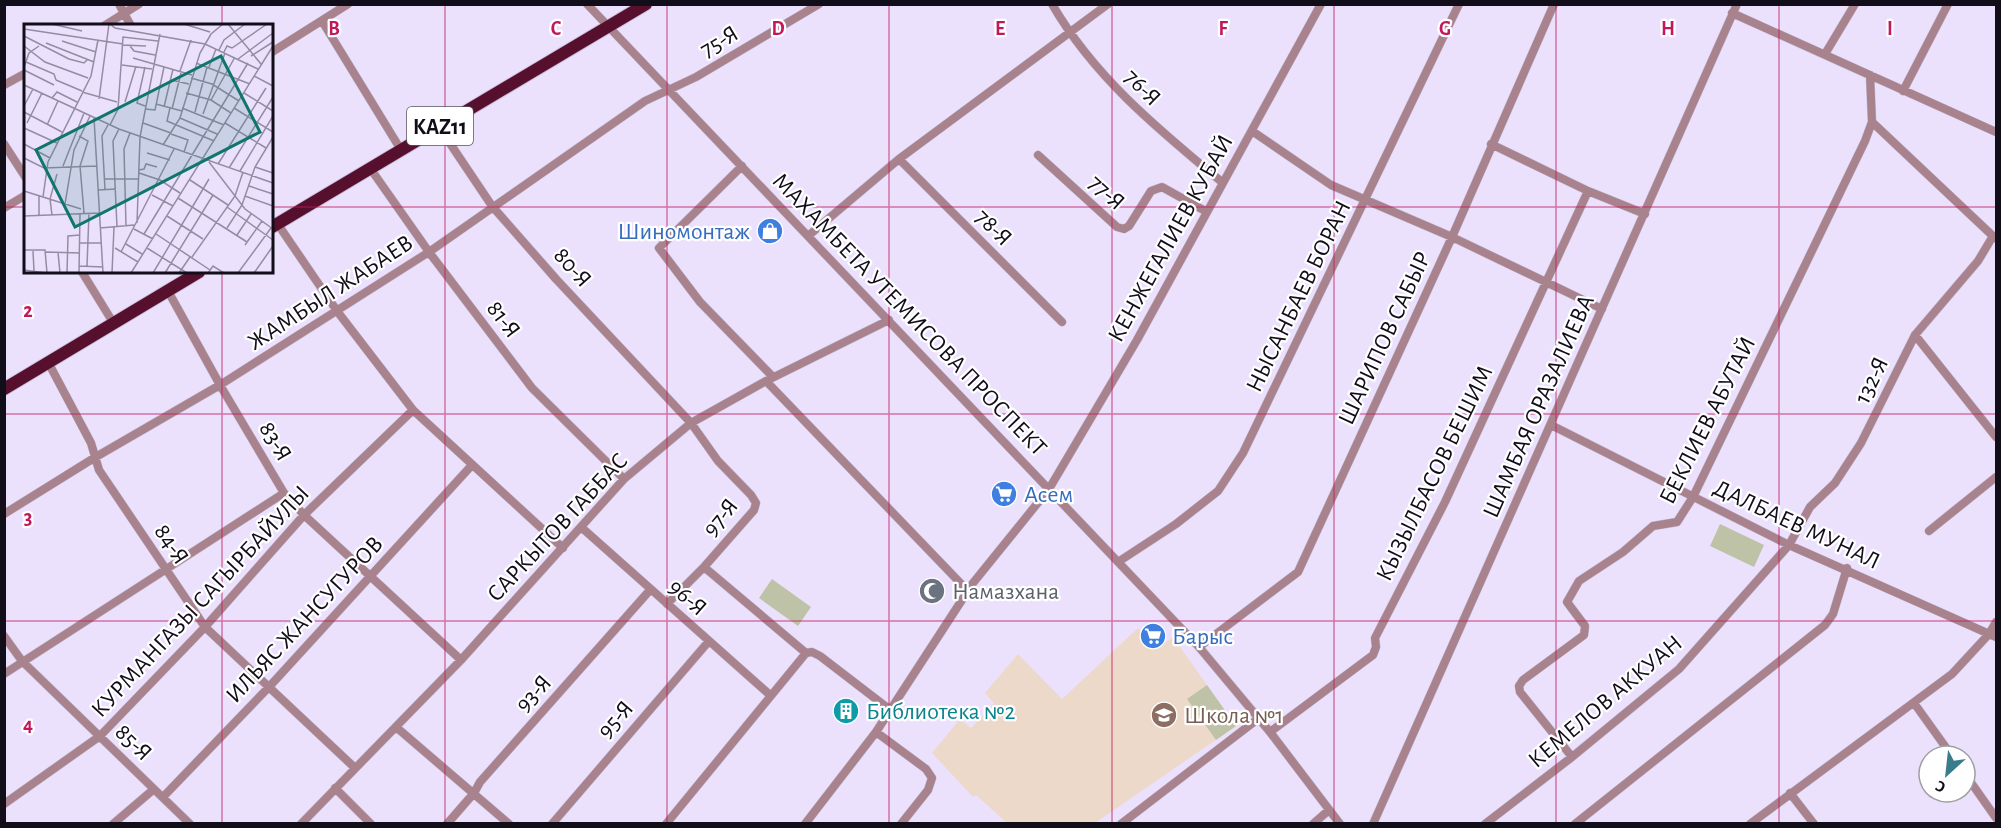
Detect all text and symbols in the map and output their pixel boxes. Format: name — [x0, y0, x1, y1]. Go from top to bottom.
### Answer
text: B — [328, 19, 340, 39]
text: C — [551, 19, 562, 39]
text: D — [771, 19, 785, 39]
text: E — [995, 19, 1005, 39]
text: F — [1218, 19, 1228, 39]
text: G — [1439, 19, 1451, 39]
text: H — [1661, 19, 1675, 39]
text: I — [1887, 19, 1893, 39]
street label: 75-Я — [696, 21, 743, 62]
inset map — [24, 24, 273, 273]
street label: 76-Я — [1119, 65, 1165, 111]
road number: KAZ11 — [407, 107, 473, 145]
street label: КЕНЖЕГАЛИЕВ КУБАЙ — [1104, 131, 1238, 346]
street label: МАХАМБЕТА УТЕМИСОВА ПРОСПЕКТ — [768, 169, 1051, 461]
street label: 77-Я — [1084, 171, 1129, 215]
street label: НЫСАНБАЕВ БОРАН — [1242, 197, 1356, 396]
street label: 78-Я — [970, 205, 1016, 251]
shop icon: Шиномонтаж — [755, 216, 785, 246]
place label: Шиномонтаж — [617, 220, 750, 244]
street label: ЖАМБЫЛ ЖАБАЕВ — [244, 231, 417, 355]
street label: 80-Я — [549, 243, 596, 292]
street label: ШАРИПОВ САБЫР — [1334, 248, 1435, 429]
street label: ШАМБАЯ ОРАЗАЛИЕВА — [1479, 291, 1599, 521]
street label: 81-Я — [482, 297, 525, 343]
text: 2 — [23, 301, 33, 321]
street label: БЕКЛИЕВ АБУТАЙ — [1655, 333, 1760, 508]
street label: 132-Я — [1850, 353, 1893, 408]
street label: КЫЗЫЛБАСОВ БЕШИМ — [1372, 362, 1498, 585]
street label: 83-Я — [254, 418, 296, 465]
street label: САРКЫТОВ ГАББАС — [483, 449, 633, 607]
street label: ДАЛБАЕВ МУНАЛ — [1710, 476, 1883, 574]
supermarket icon: Асем — [989, 479, 1019, 509]
street label: КУРМАНГАЗЫ САГЫРБАЙУЛЫ — [87, 481, 314, 722]
place label: Асем — [1024, 483, 1073, 507]
street label: 97-Я — [699, 494, 743, 541]
text: 3 — [24, 508, 32, 528]
street label: 84-Я — [149, 520, 193, 569]
street label: ИЛЬЯС ЖАНСУГУРОВ — [222, 532, 388, 708]
street label: 96-Я — [664, 575, 711, 621]
mosque icon: Намазхана — [917, 576, 947, 606]
place label: Намазхана — [952, 580, 1059, 604]
supermarket icon: Барыс — [1138, 621, 1168, 651]
place label: Барыс — [1172, 625, 1233, 649]
street label: КЕМЕЛОВ АККУАН — [1524, 631, 1687, 773]
street label: 93-Я — [511, 670, 556, 717]
street label: 95-Я — [593, 696, 638, 743]
building icon: Библиотека №2 — [831, 696, 861, 726]
place label: Библиотека №2 — [866, 700, 1016, 724]
school or university icon: Школа №1 — [1149, 700, 1179, 730]
place label: Школа №1 — [1184, 704, 1283, 728]
text: 4 — [23, 715, 33, 735]
street label: 85-Я — [110, 720, 156, 766]
north arrow — [1917, 744, 1977, 804]
text: С — [1933, 777, 1948, 796]

